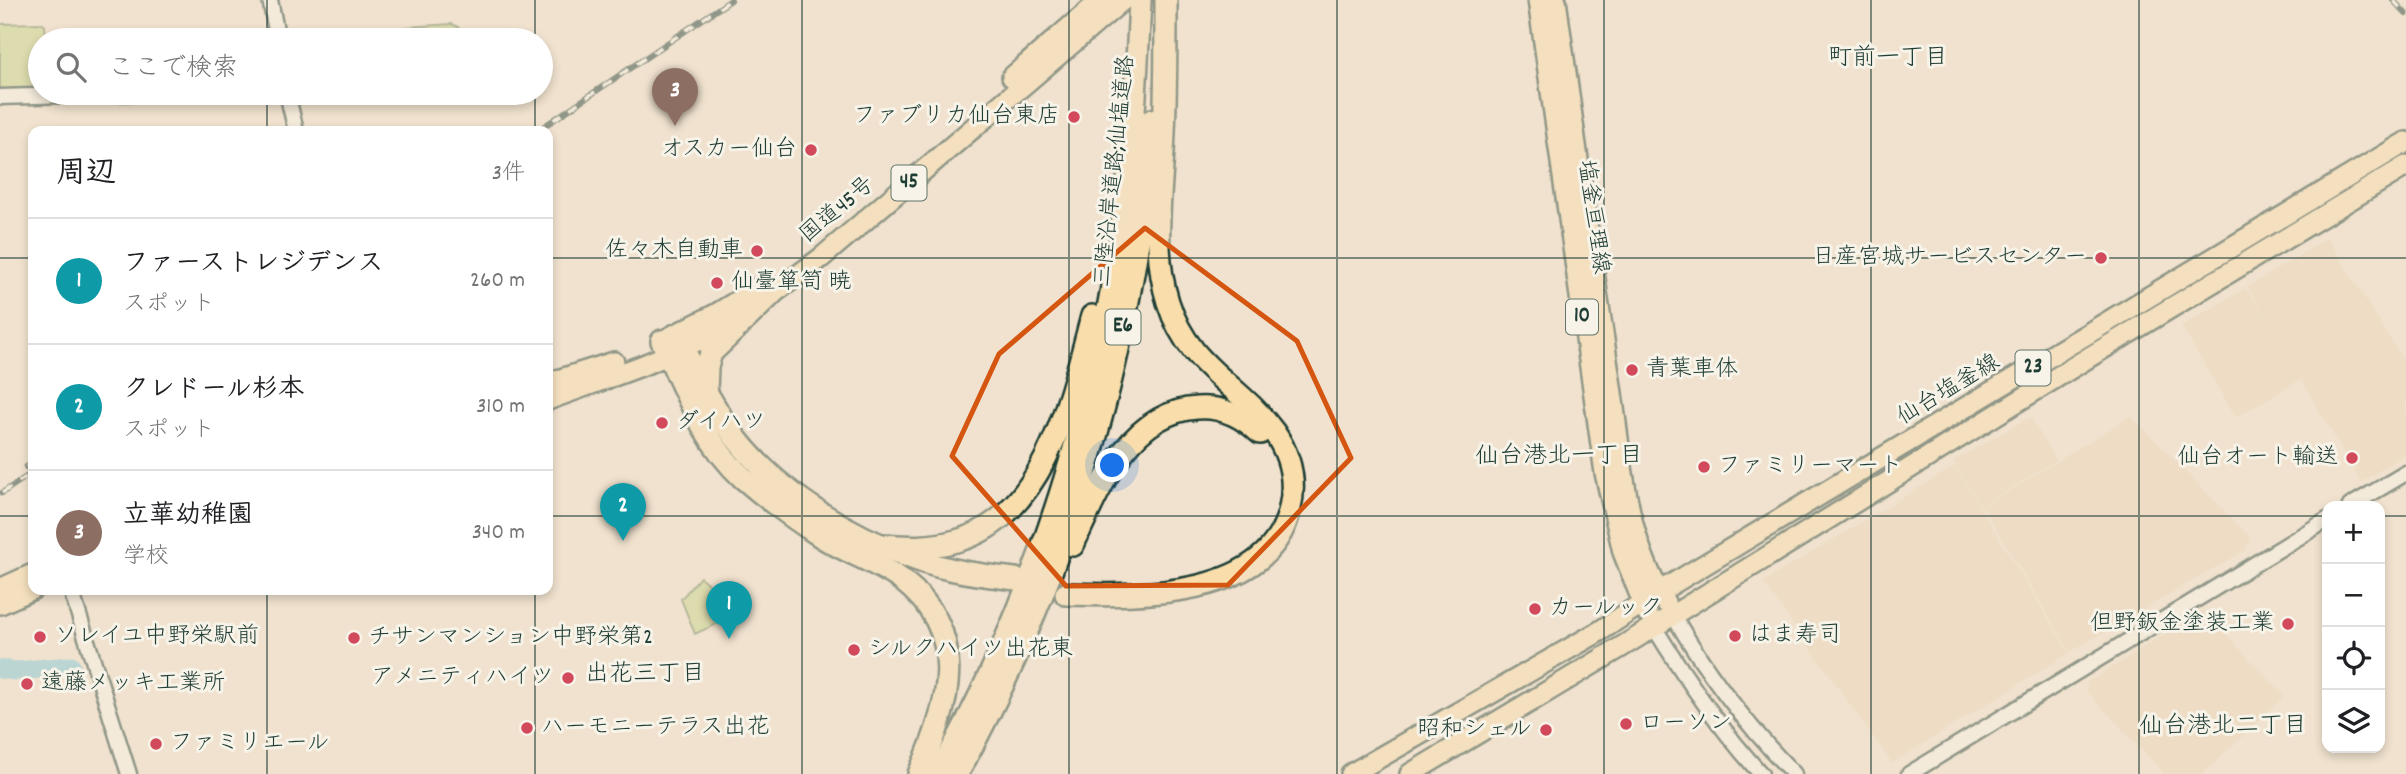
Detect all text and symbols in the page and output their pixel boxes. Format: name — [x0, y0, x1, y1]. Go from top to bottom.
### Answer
search box — [28, 28, 553, 105]
district label: 町前一丁目 — [1828, 42, 1948, 76]
icon: search — [52, 48, 90, 86]
text: ここで検索 — [108, 51, 238, 88]
street label: 三陸沿岸道路;仙塩道路 — [1087, 53, 1145, 289]
pin: 3 — [652, 68, 698, 126]
place label: ファブリカ仙台東店 — [853, 101, 1060, 134]
marker: ファブリカ仙台東店 — [1066, 109, 1082, 125]
place label: オスカー仙台 — [660, 134, 797, 167]
marker: オスカー仙台 — [803, 142, 819, 158]
text: 周辺 — [56, 154, 116, 197]
text: 3件 — [492, 158, 525, 191]
street label: 塩釜亘理線 — [1568, 158, 1616, 276]
road number: 45 — [892, 166, 926, 200]
street label: 国道45号 — [793, 170, 883, 252]
place label: 佐々木自動車 — [605, 235, 743, 268]
place label: 日産宮城サービスセンター — [1812, 242, 2087, 275]
marker: 佐々木自動車 — [749, 243, 765, 259]
text: ファーストレジデンス — [123, 246, 384, 283]
marker: 日産宮城サービスセンター — [2093, 250, 2109, 266]
text: 1 — [76, 265, 82, 298]
text: 260 m — [470, 265, 525, 298]
place label: 仙臺箪笥 暁 — [731, 267, 851, 300]
marker: 仙臺箪笥 暁 — [709, 275, 725, 291]
text: スポット — [123, 289, 215, 322]
road number: 10 — [1566, 300, 1598, 334]
road number: E6 — [1106, 310, 1140, 344]
street label: 仙台塩釜線 — [1891, 347, 2007, 435]
road number: 23 — [2016, 350, 2050, 386]
place label: 青葉車体 — [1646, 354, 1738, 387]
marker: 青葉車体 — [1624, 362, 1640, 378]
text: クレドール杉本 — [123, 372, 304, 409]
text: 2 — [74, 391, 84, 424]
text: 310 m — [476, 391, 525, 424]
place label: ダイハツ — [676, 407, 766, 440]
text: スポット — [123, 415, 215, 448]
marker: ダイハツ — [654, 415, 670, 431]
district label: 仙台港北一丁目 — [1475, 440, 1643, 474]
place label: 仙台オート輸送 — [2177, 442, 2338, 475]
your location — [1095, 448, 1129, 482]
marker: 仙台オート輸送 — [2344, 450, 2360, 466]
place label: ファミリーマート — [1718, 451, 1902, 484]
marker: ファミリーマート — [1696, 459, 1712, 475]
pin: 2 — [600, 483, 646, 541]
text: 立華幼稚園 — [123, 498, 253, 535]
map controls — [2322, 501, 2385, 753]
button: + — [2322, 501, 2385, 564]
text: 3 — [74, 517, 84, 550]
text: 340 m — [472, 517, 525, 550]
text: 学校 — [123, 541, 169, 574]
button: − — [2322, 564, 2385, 627]
pin: 1 — [706, 581, 752, 639]
place label: カールック — [1549, 593, 1663, 626]
marker: カールック — [1527, 601, 1543, 617]
place label: 但野鈑金塗装工業 — [2090, 608, 2274, 641]
marker: 但野鈑金塗装工業 — [2280, 616, 2296, 632]
place label: はま寿司 — [1749, 620, 1841, 653]
place label: ソレイユ中野栄駅前 — [54, 621, 259, 654]
place label: チサンマンション中野栄第2 — [368, 622, 653, 655]
button: locate — [2322, 627, 2385, 690]
marker: はま寿司 — [1727, 628, 1743, 644]
marker: ソレイユ中野栄駅前 — [32, 629, 48, 645]
marker: チサンマンション中野栄第2 — [346, 630, 362, 646]
place label: シルクハイツ出花東 — [868, 634, 1073, 667]
marker: シルクハイツ出花東 — [846, 642, 862, 658]
district label: 出花三丁目 — [585, 658, 705, 692]
place label: アメニティハイツ — [371, 662, 554, 695]
place label: 遠藤メッキ工業所 — [41, 668, 225, 701]
marker: アメニティハイツ — [560, 670, 576, 686]
marker: 遠藤メッキ工業所 — [19, 676, 35, 692]
button: layers — [2322, 690, 2385, 753]
place label: ローソン — [1640, 708, 1732, 741]
district label: 仙台港北二丁目 — [2139, 710, 2307, 744]
place label: ハーモニーテラス出花 — [541, 712, 770, 745]
place label: 昭和シェル — [1417, 714, 1532, 747]
marker: ローソン — [1618, 716, 1634, 732]
marker: ハーモニーテラス出花 — [519, 720, 535, 736]
marker: 昭和シェル — [1538, 722, 1554, 738]
place label: ファミリエール — [170, 728, 330, 761]
marker: ファミリエール — [148, 736, 164, 752]

